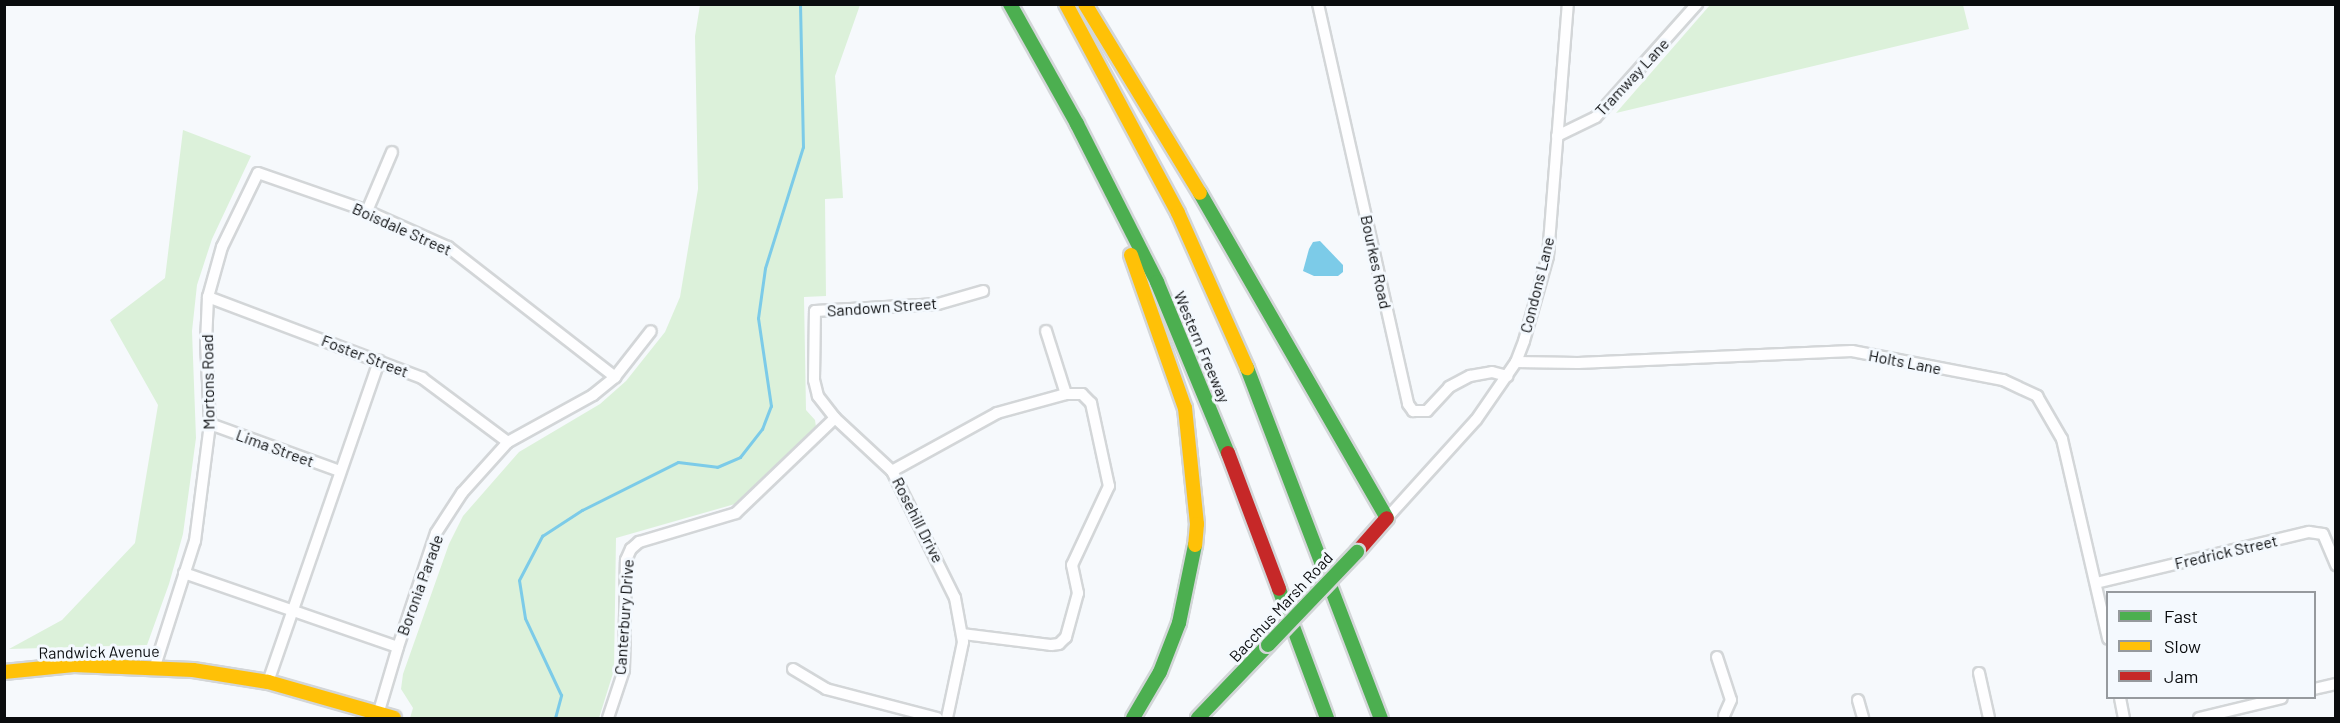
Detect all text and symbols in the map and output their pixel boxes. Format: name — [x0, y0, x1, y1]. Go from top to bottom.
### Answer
street label: Tramway Lane — [1591, 34, 1673, 120]
street label: Boisdale Street — [349, 199, 455, 259]
street label: Bourkes Road — [1357, 213, 1395, 311]
street label: Condons Lane — [1516, 235, 1558, 335]
street label: Western Freeway — [1170, 288, 1234, 406]
street label: Sandown Street — [826, 294, 938, 320]
street label: Foster Street — [319, 331, 411, 381]
street label: Mortons Road — [198, 334, 218, 430]
street label: Holts Lane — [1867, 346, 1943, 378]
street label: Lima Street — [233, 425, 317, 471]
street label: Rosehill Drive — [888, 474, 948, 566]
street label: Fredrick Street — [2173, 531, 2279, 573]
street label: Boronia Parade — [393, 532, 447, 638]
street label: Bacchus Marsh Road — [1225, 548, 1337, 666]
street label: Canterbury Drive — [610, 558, 638, 676]
legend — [2106, 591, 2316, 699]
text: Fast — [2164, 605, 2198, 627]
text: Slow — [2164, 635, 2201, 657]
street label: Randwick Avenue — [38, 641, 160, 663]
text: Jam — [2164, 665, 2198, 687]

